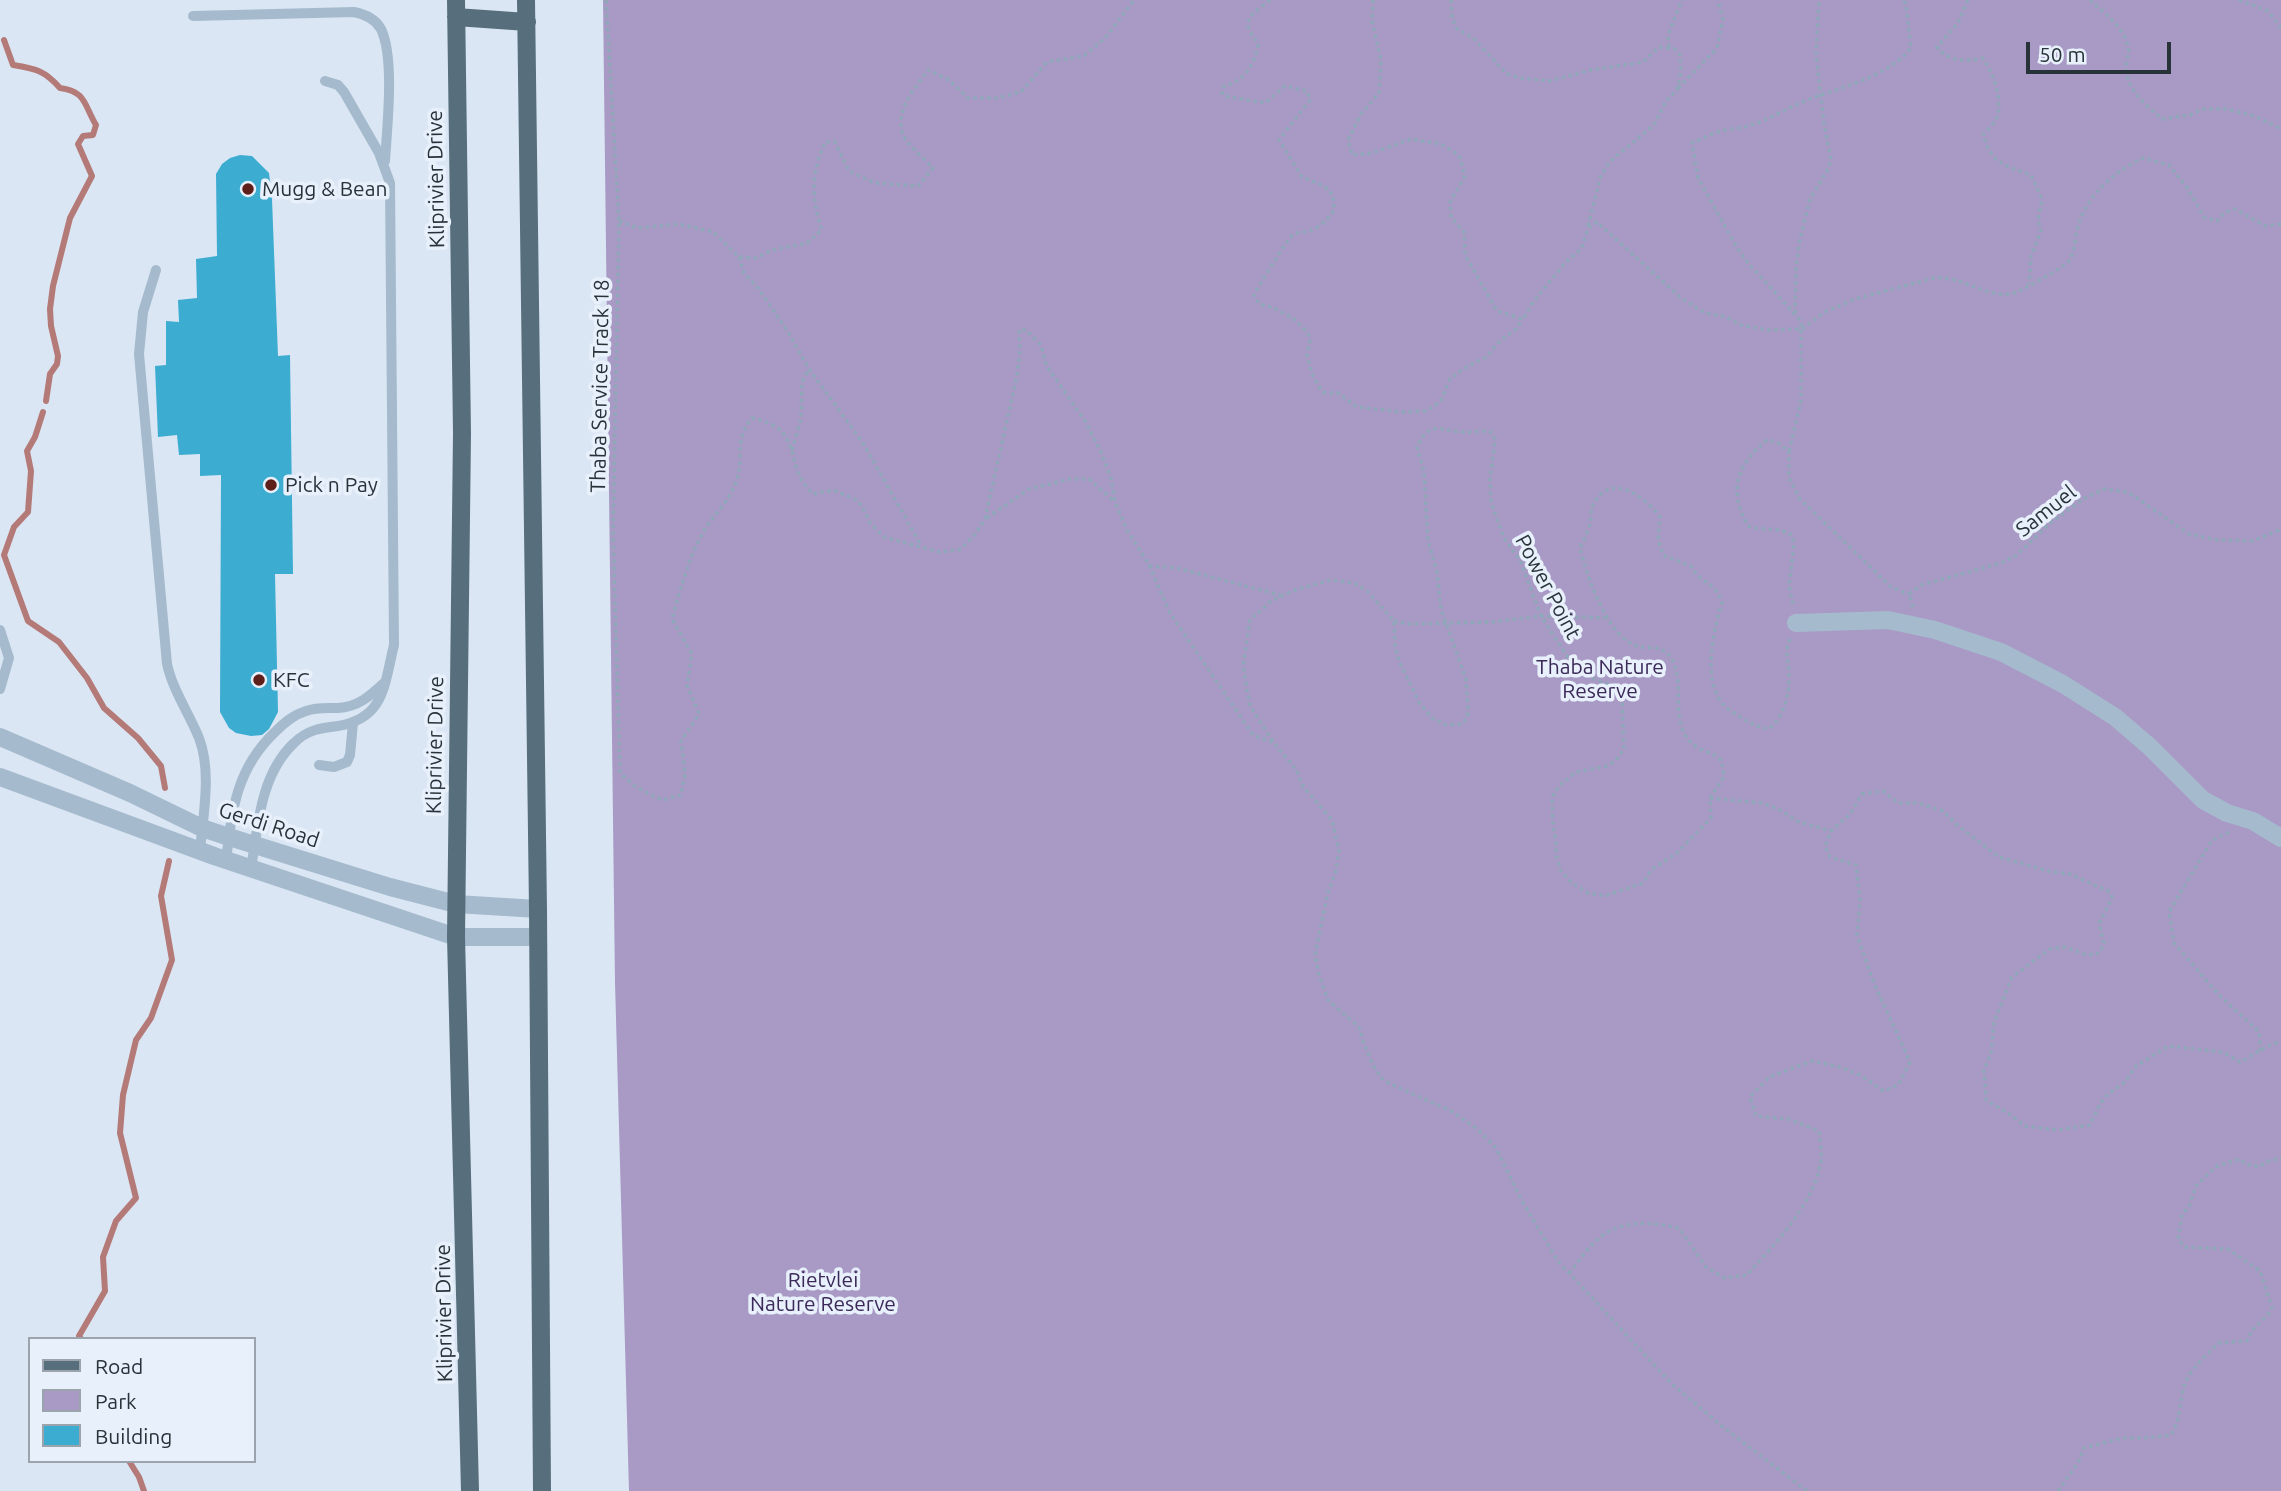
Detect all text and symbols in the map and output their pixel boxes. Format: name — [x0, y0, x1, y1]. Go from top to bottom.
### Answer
scale bar — [2029, 28, 2174, 72]
text: 50 m — [2039, 42, 2086, 66]
street label: Kliprivier Drive — [422, 110, 450, 248]
place label: Mugg & Bean — [262, 176, 387, 202]
marker: Mugg & Bean — [240, 181, 256, 197]
street label: Thaba Service Track 18 — [586, 279, 614, 493]
place label: Pick n Pay — [285, 472, 378, 498]
marker: Pick n Pay — [263, 477, 279, 493]
street label: Samuel — [2011, 480, 2081, 542]
street label: Power Point — [1510, 530, 1586, 644]
park label: Thaba Nature Reserve — [1536, 654, 1664, 704]
place label: KFC — [273, 667, 310, 693]
marker: KFC — [251, 672, 267, 688]
street label: Kliprivier Drive — [421, 676, 449, 814]
street label: Gerdi Road — [216, 797, 322, 853]
street label: Kliprivier Drive — [430, 1244, 458, 1382]
park label: Rietvlei Nature Reserve — [750, 1267, 896, 1317]
legend — [28, 1337, 256, 1463]
text: Road — [95, 1354, 143, 1378]
text: Park — [95, 1389, 137, 1413]
text: Building — [95, 1424, 172, 1448]

